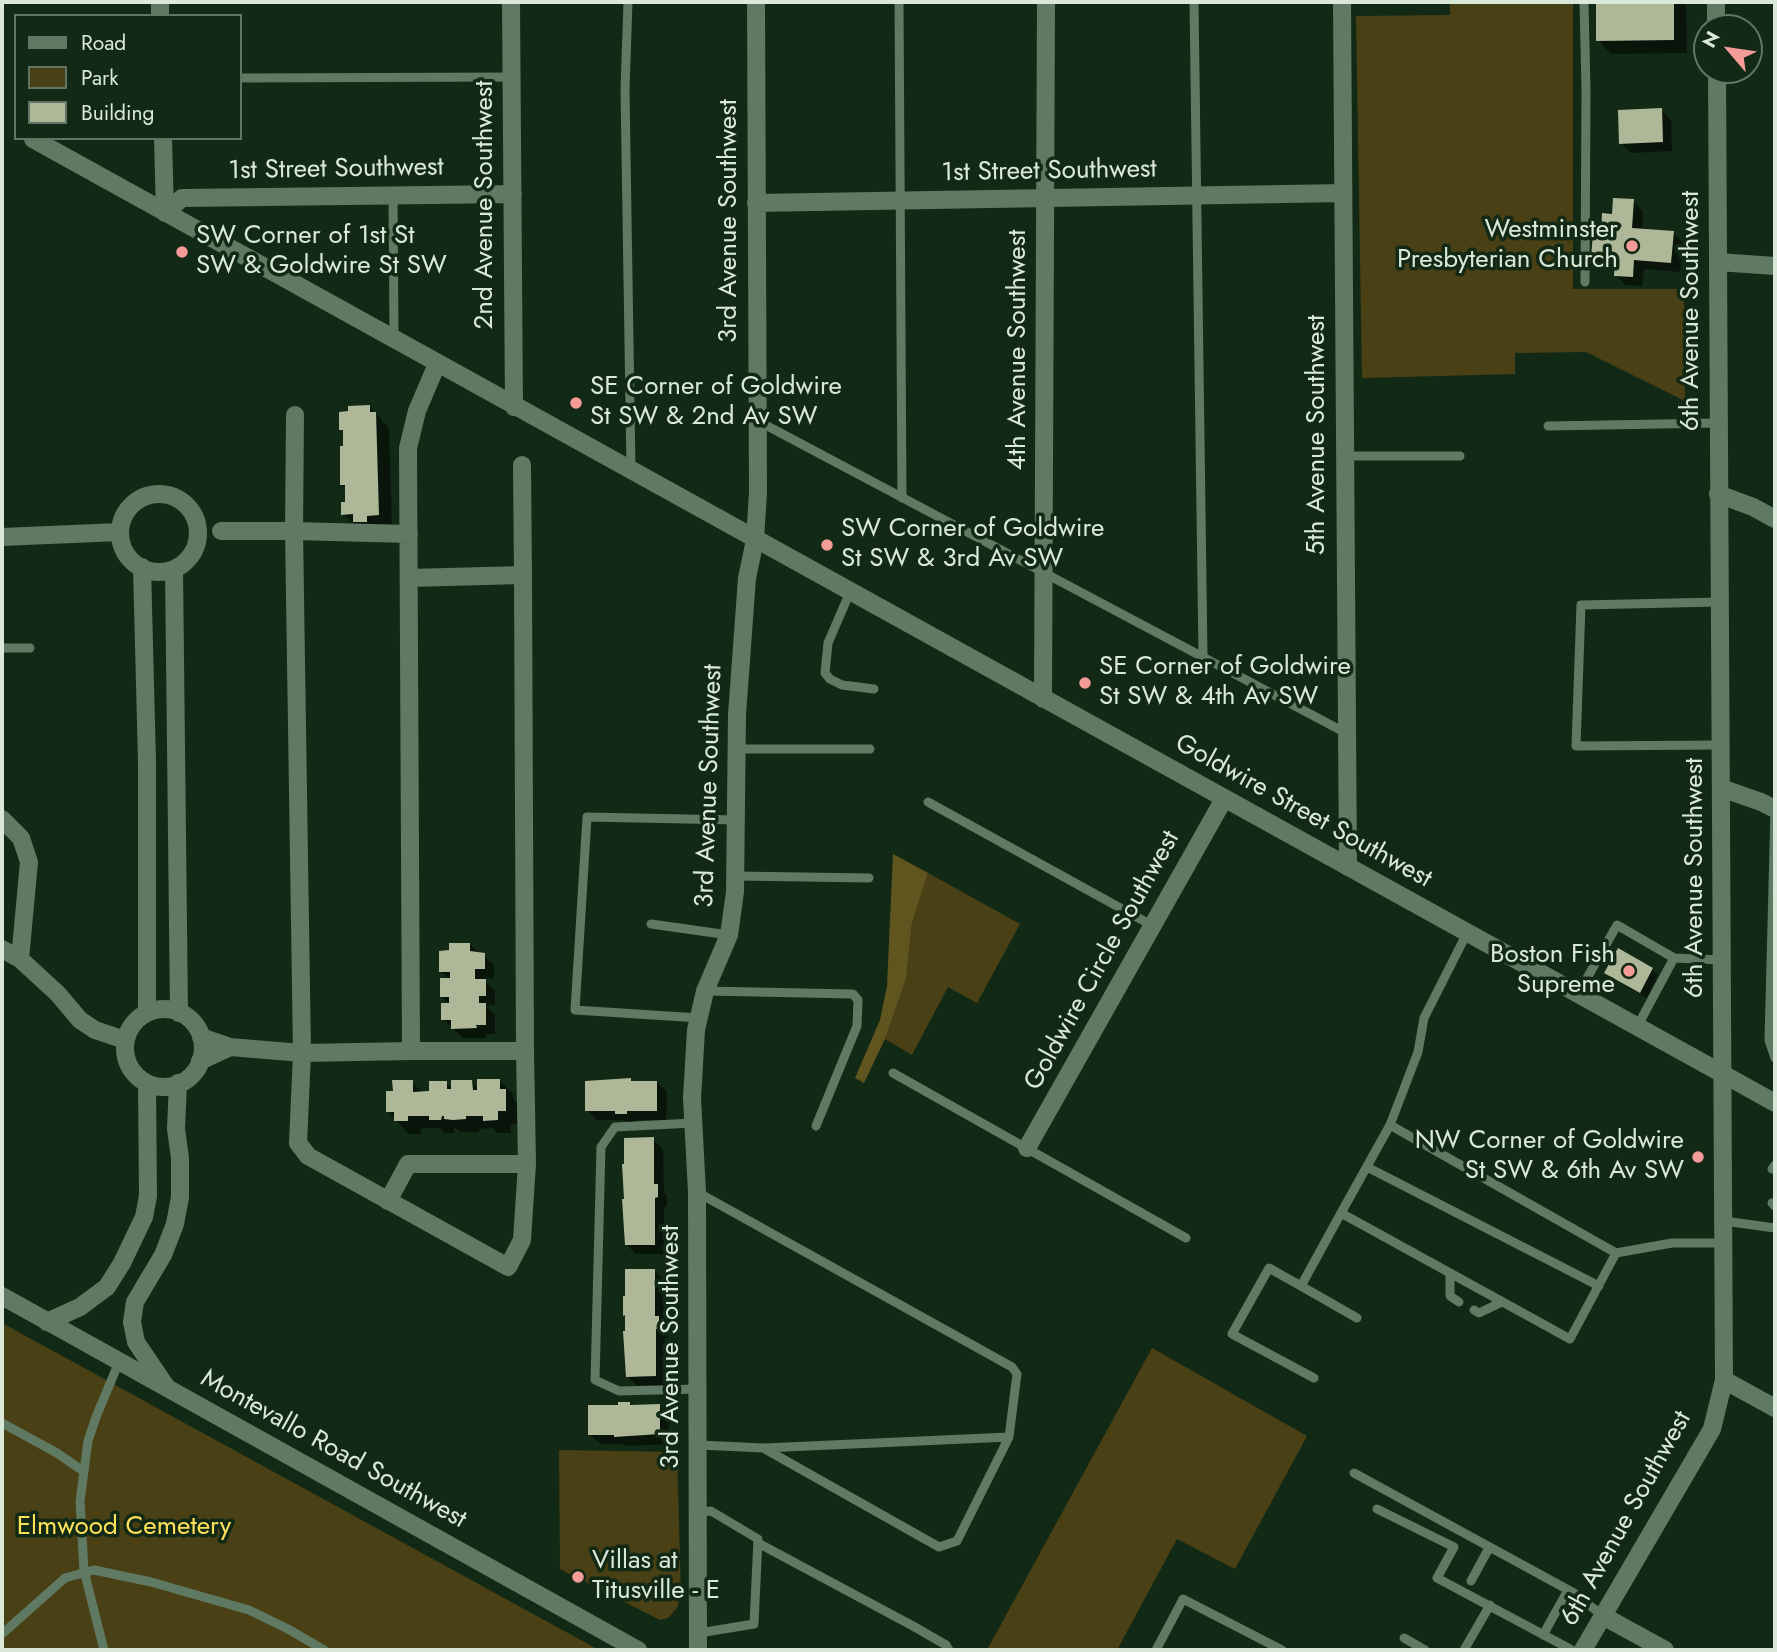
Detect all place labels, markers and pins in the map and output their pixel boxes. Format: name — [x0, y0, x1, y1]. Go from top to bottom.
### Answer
place label: Westminster Presbyterian Church — [1397, 215, 1618, 276]
place label: SW Corner of 1st St SW & Goldwire St SW — [196, 221, 447, 282]
marker: Westminster Presbyterian Church — [1624, 238, 1640, 254]
marker: SW Corner of 1st St SW & Goldwire St SW — [174, 244, 190, 260]
place label: SE Corner of Goldwire St SW & 2nd Av SW — [590, 372, 842, 434]
marker: SE Corner of Goldwire St SW & 2nd Av SW — [568, 395, 584, 411]
place label: SW Corner of Goldwire St SW & 3rd Av SW — [841, 514, 1104, 576]
marker: SW Corner of Goldwire St SW & 3rd Av SW — [819, 537, 835, 553]
place label: SE Corner of Goldwire St SW & 4th Av SW — [1099, 652, 1351, 714]
marker: SE Corner of Goldwire St SW & 4th Av SW — [1077, 675, 1093, 691]
place label: Boston Fish Supreme — [1490, 940, 1615, 1002]
marker: Boston Fish Supreme — [1621, 963, 1637, 979]
place label: NW Corner of Goldwire St SW & 6th Av SW — [1415, 1126, 1684, 1188]
marker: NW Corner of Goldwire St SW & 6th Av SW — [1690, 1149, 1706, 1165]
place label: Villas at Titusville - E — [592, 1546, 720, 1608]
marker: Villas at Titusville - E — [570, 1569, 586, 1585]

